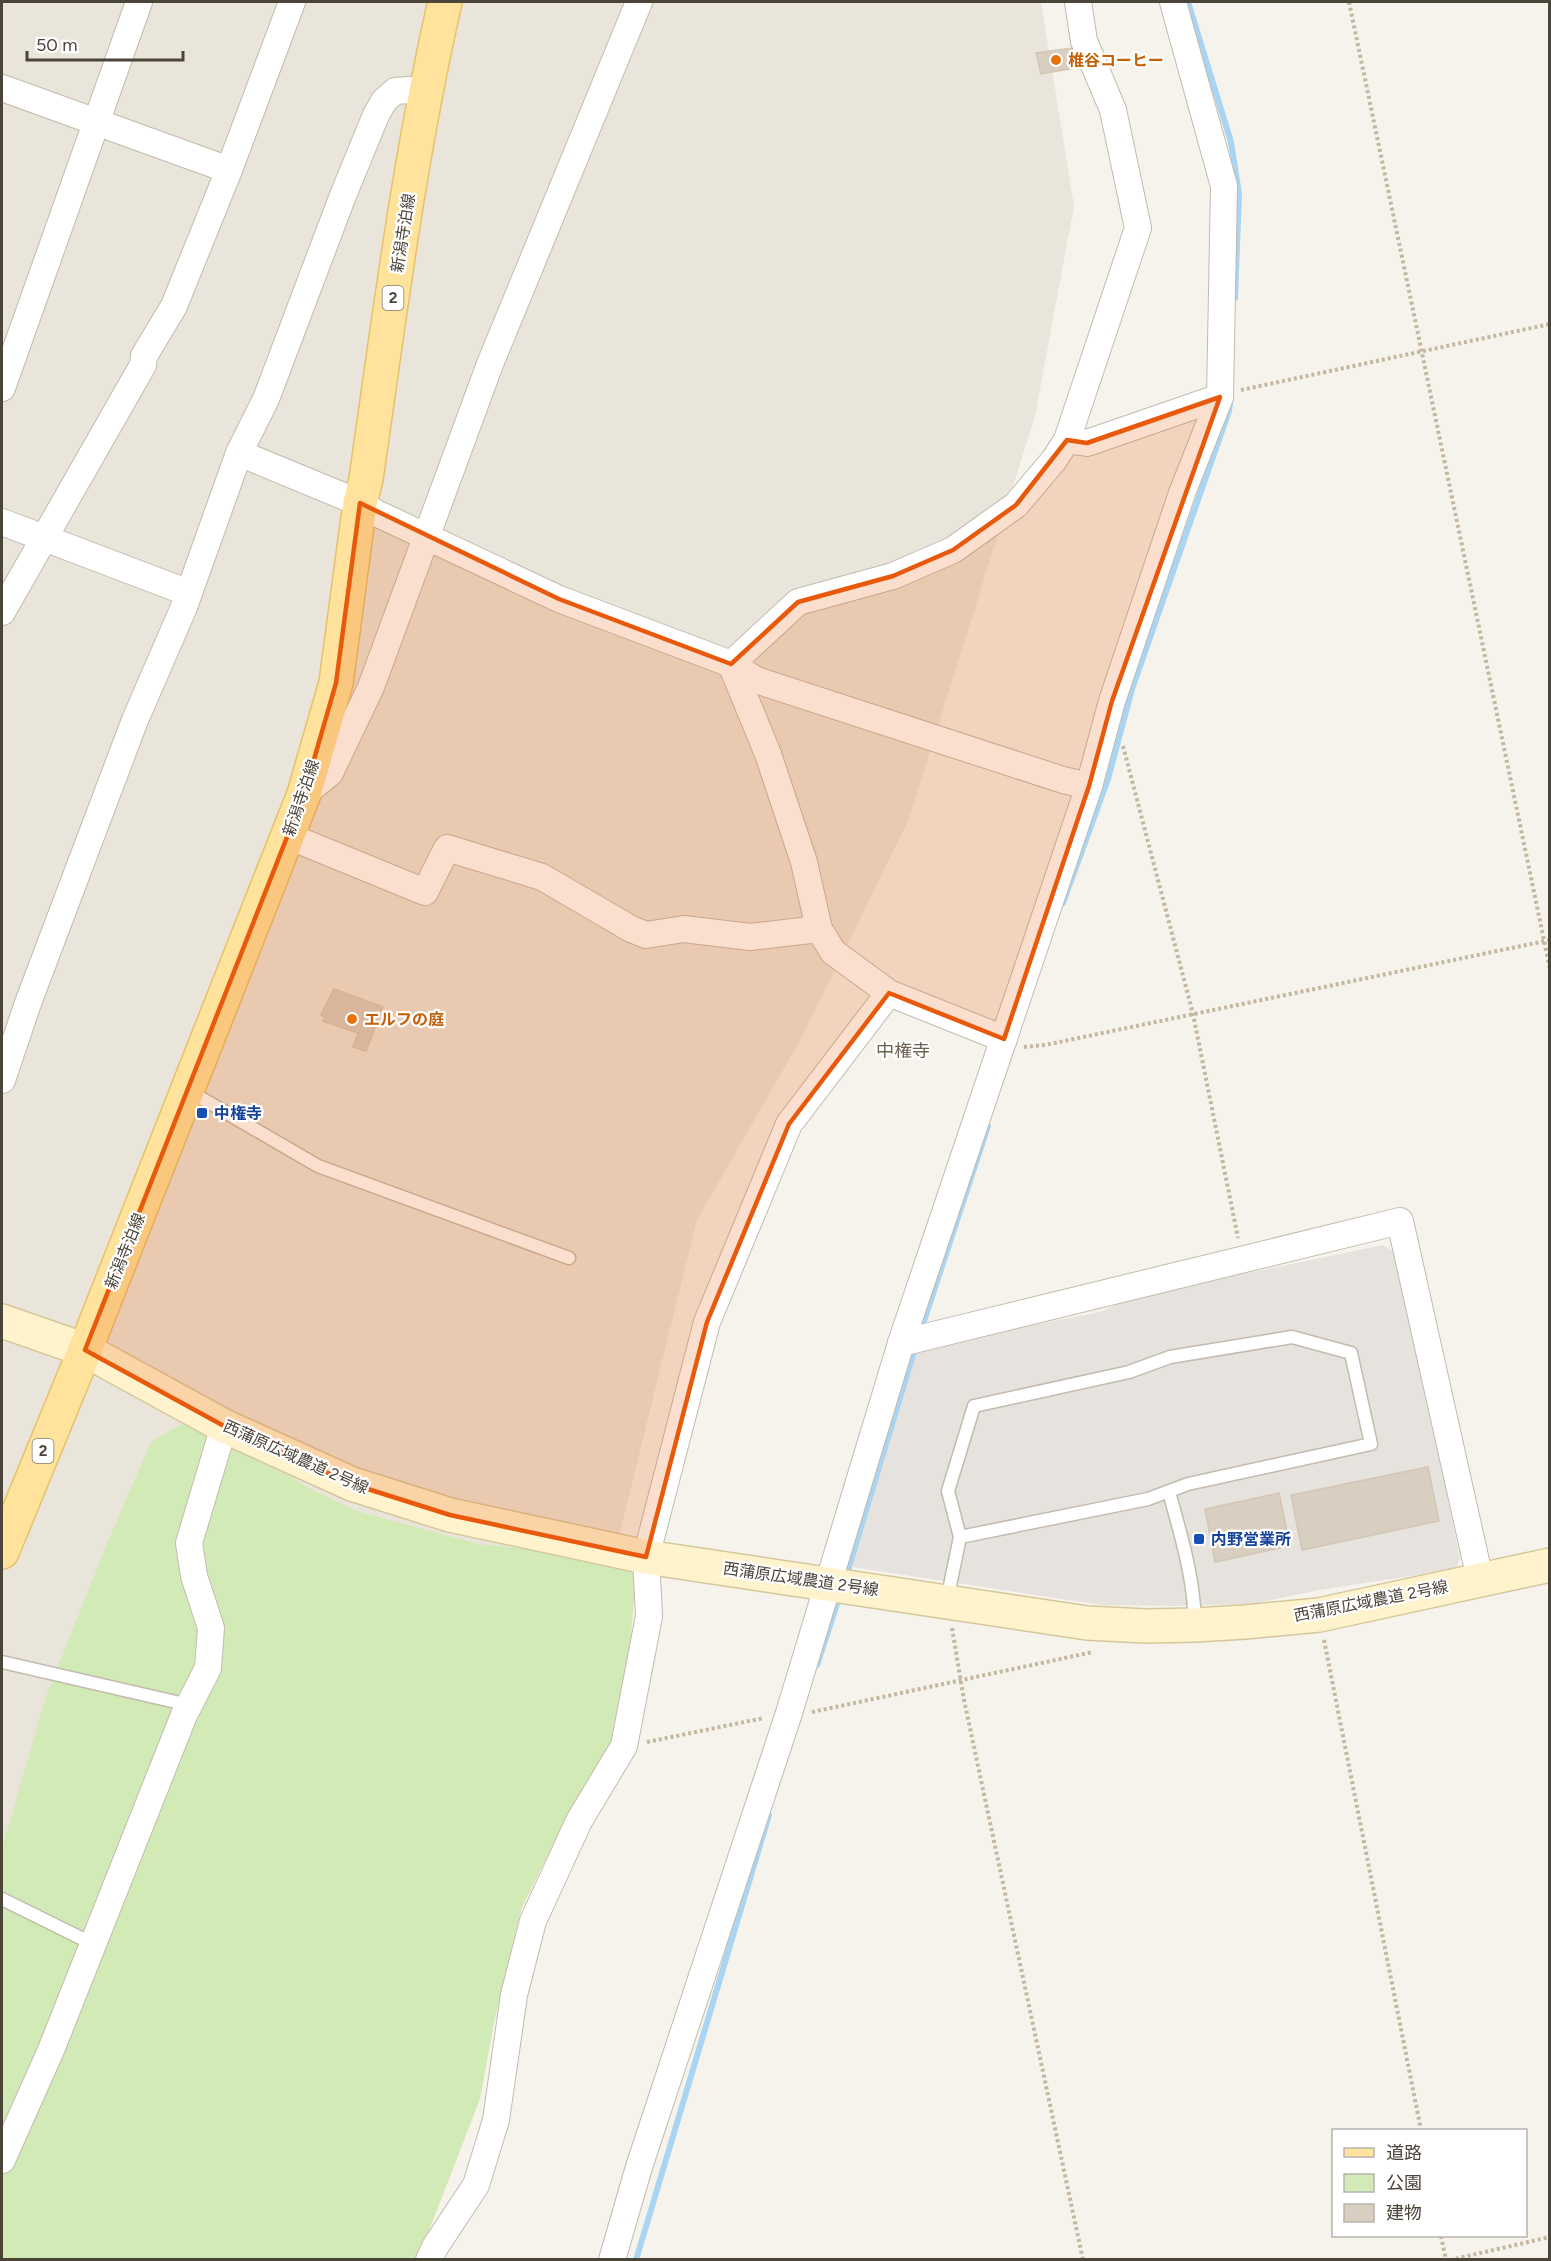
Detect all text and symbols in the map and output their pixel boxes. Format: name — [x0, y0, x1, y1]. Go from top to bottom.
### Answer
scale bar — [27, 24, 183, 62]
text: 50 m — [36, 34, 78, 56]
place label: 椎谷コーヒー — [1068, 51, 1164, 70]
marker: 椎谷コーヒー — [1049, 53, 1063, 67]
street label: 新潟寺泊線 — [387, 192, 419, 274]
road number: 2 — [382, 286, 404, 310]
street label: 新潟寺泊線 — [279, 757, 323, 839]
place label: エルフの庭 — [364, 1010, 444, 1029]
marker: エルフの庭 — [345, 1012, 359, 1026]
district label: 中権寺 — [876, 1040, 930, 1062]
place label: 中権寺 — [214, 1104, 262, 1123]
marker: 中権寺 — [195, 1106, 209, 1120]
street label: 新潟寺泊線 — [101, 1210, 149, 1292]
street label: 西蒲原広域農道 2号線 — [220, 1416, 372, 1498]
road number: 2 — [32, 1439, 54, 1463]
place label: 内野営業所 — [1211, 1530, 1291, 1549]
marker: 内野営業所 — [1192, 1532, 1206, 1546]
street label: 西蒲原広域農道 2号線 — [722, 1559, 880, 1599]
street label: 西蒲原広域農道 2号線 — [1292, 1577, 1450, 1625]
legend — [1332, 2129, 1527, 2237]
text: 道路 — [1386, 2142, 1422, 2164]
text: 公園 — [1386, 2172, 1422, 2194]
text: 建物 — [1386, 2202, 1422, 2224]

